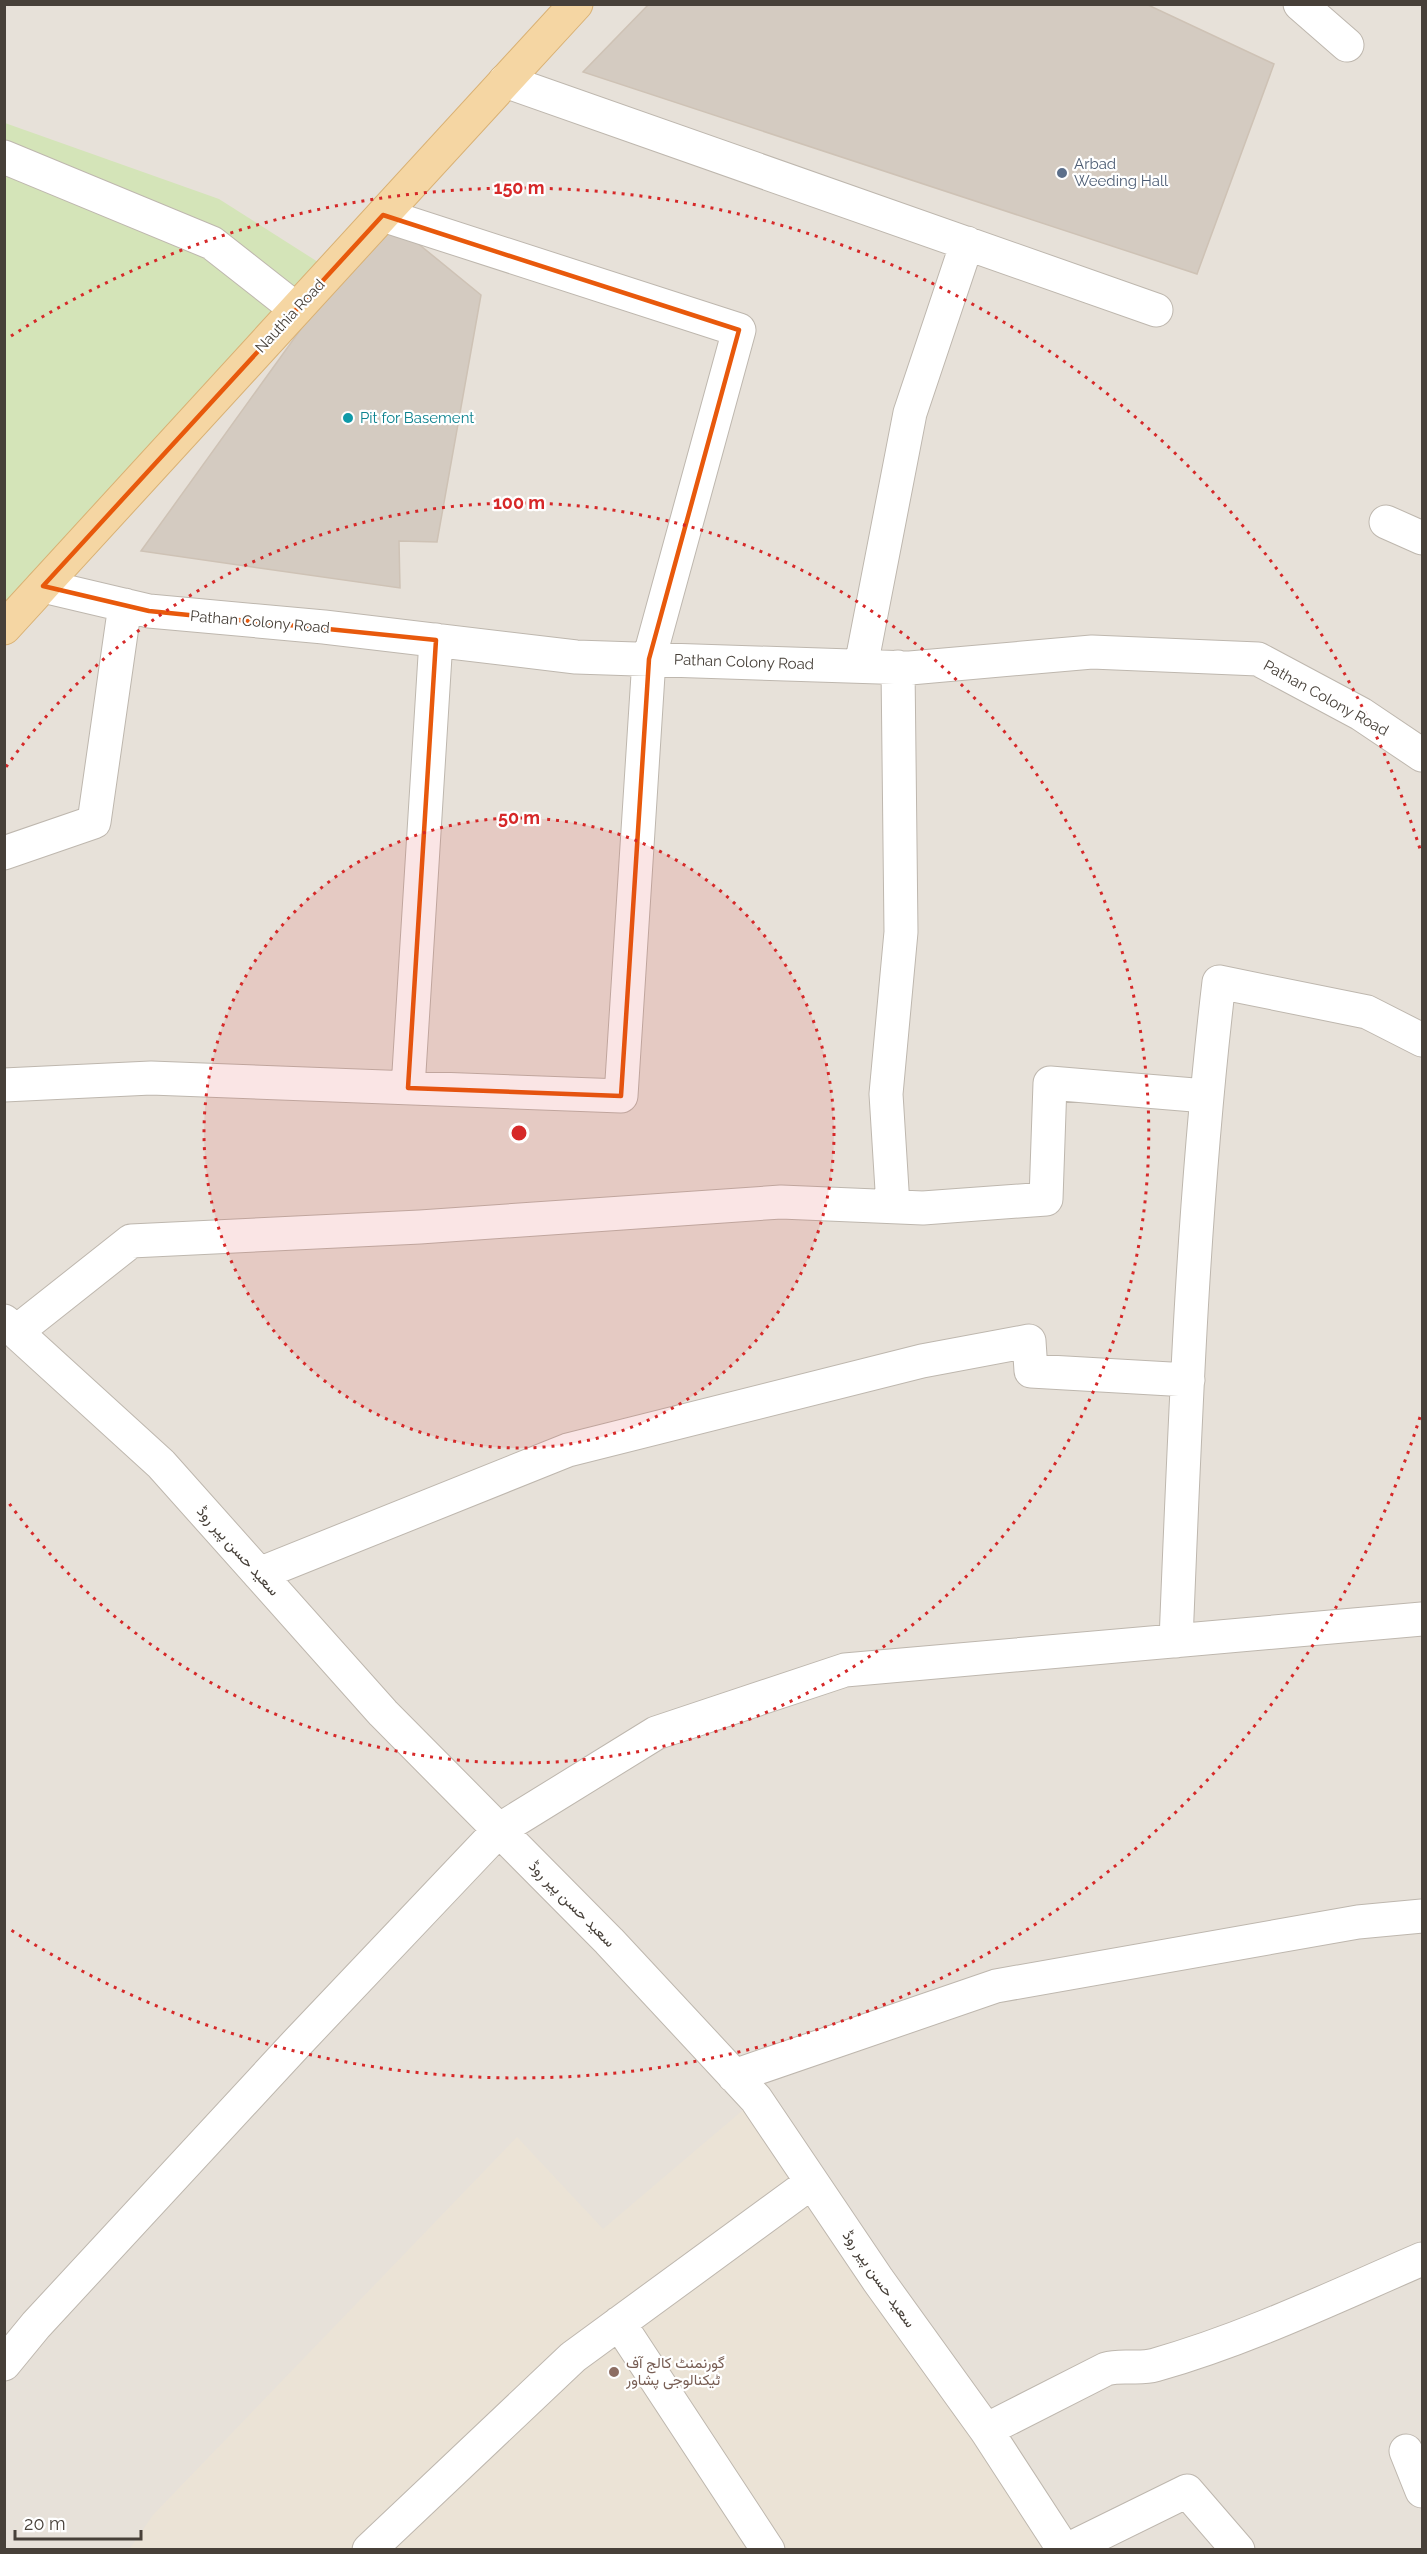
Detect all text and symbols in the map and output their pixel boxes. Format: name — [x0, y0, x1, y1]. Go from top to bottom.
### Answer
place label: Arbad Weeding Hall — [1074, 155, 1169, 190]
marker: Arbad Weeding Hall — [1055, 166, 1069, 180]
text: 150 m — [494, 177, 545, 198]
street label: Nauthia Road — [251, 276, 329, 356]
place label: Pit for Basement — [360, 409, 474, 427]
marker: Pit for Basement — [341, 411, 355, 425]
text: 100 m — [493, 492, 545, 513]
street label: Pathan Colony Road — [189, 607, 331, 637]
street label: Pathan Colony Road — [674, 651, 814, 673]
street label: Pathan Colony Road — [1260, 656, 1392, 740]
text: 50 m — [498, 807, 540, 828]
centre of rings — [509, 1123, 529, 1143]
street label: سعید حسن پیر روڈ — [192, 1502, 283, 1600]
street label: سعید حسن پیر روڈ — [524, 1857, 619, 1952]
street label: سعید حسن پیر روڈ — [838, 2227, 919, 2332]
place label: گورنمنٹ کالج آف ٹیکنالوجی پشاور — [625, 2354, 725, 2390]
marker: گورنمنٹ کالج آف ٹیکنالوجی پشاور — [607, 2365, 621, 2379]
scale bar — [15, 2503, 141, 2541]
text: 20 m — [24, 2513, 66, 2534]

